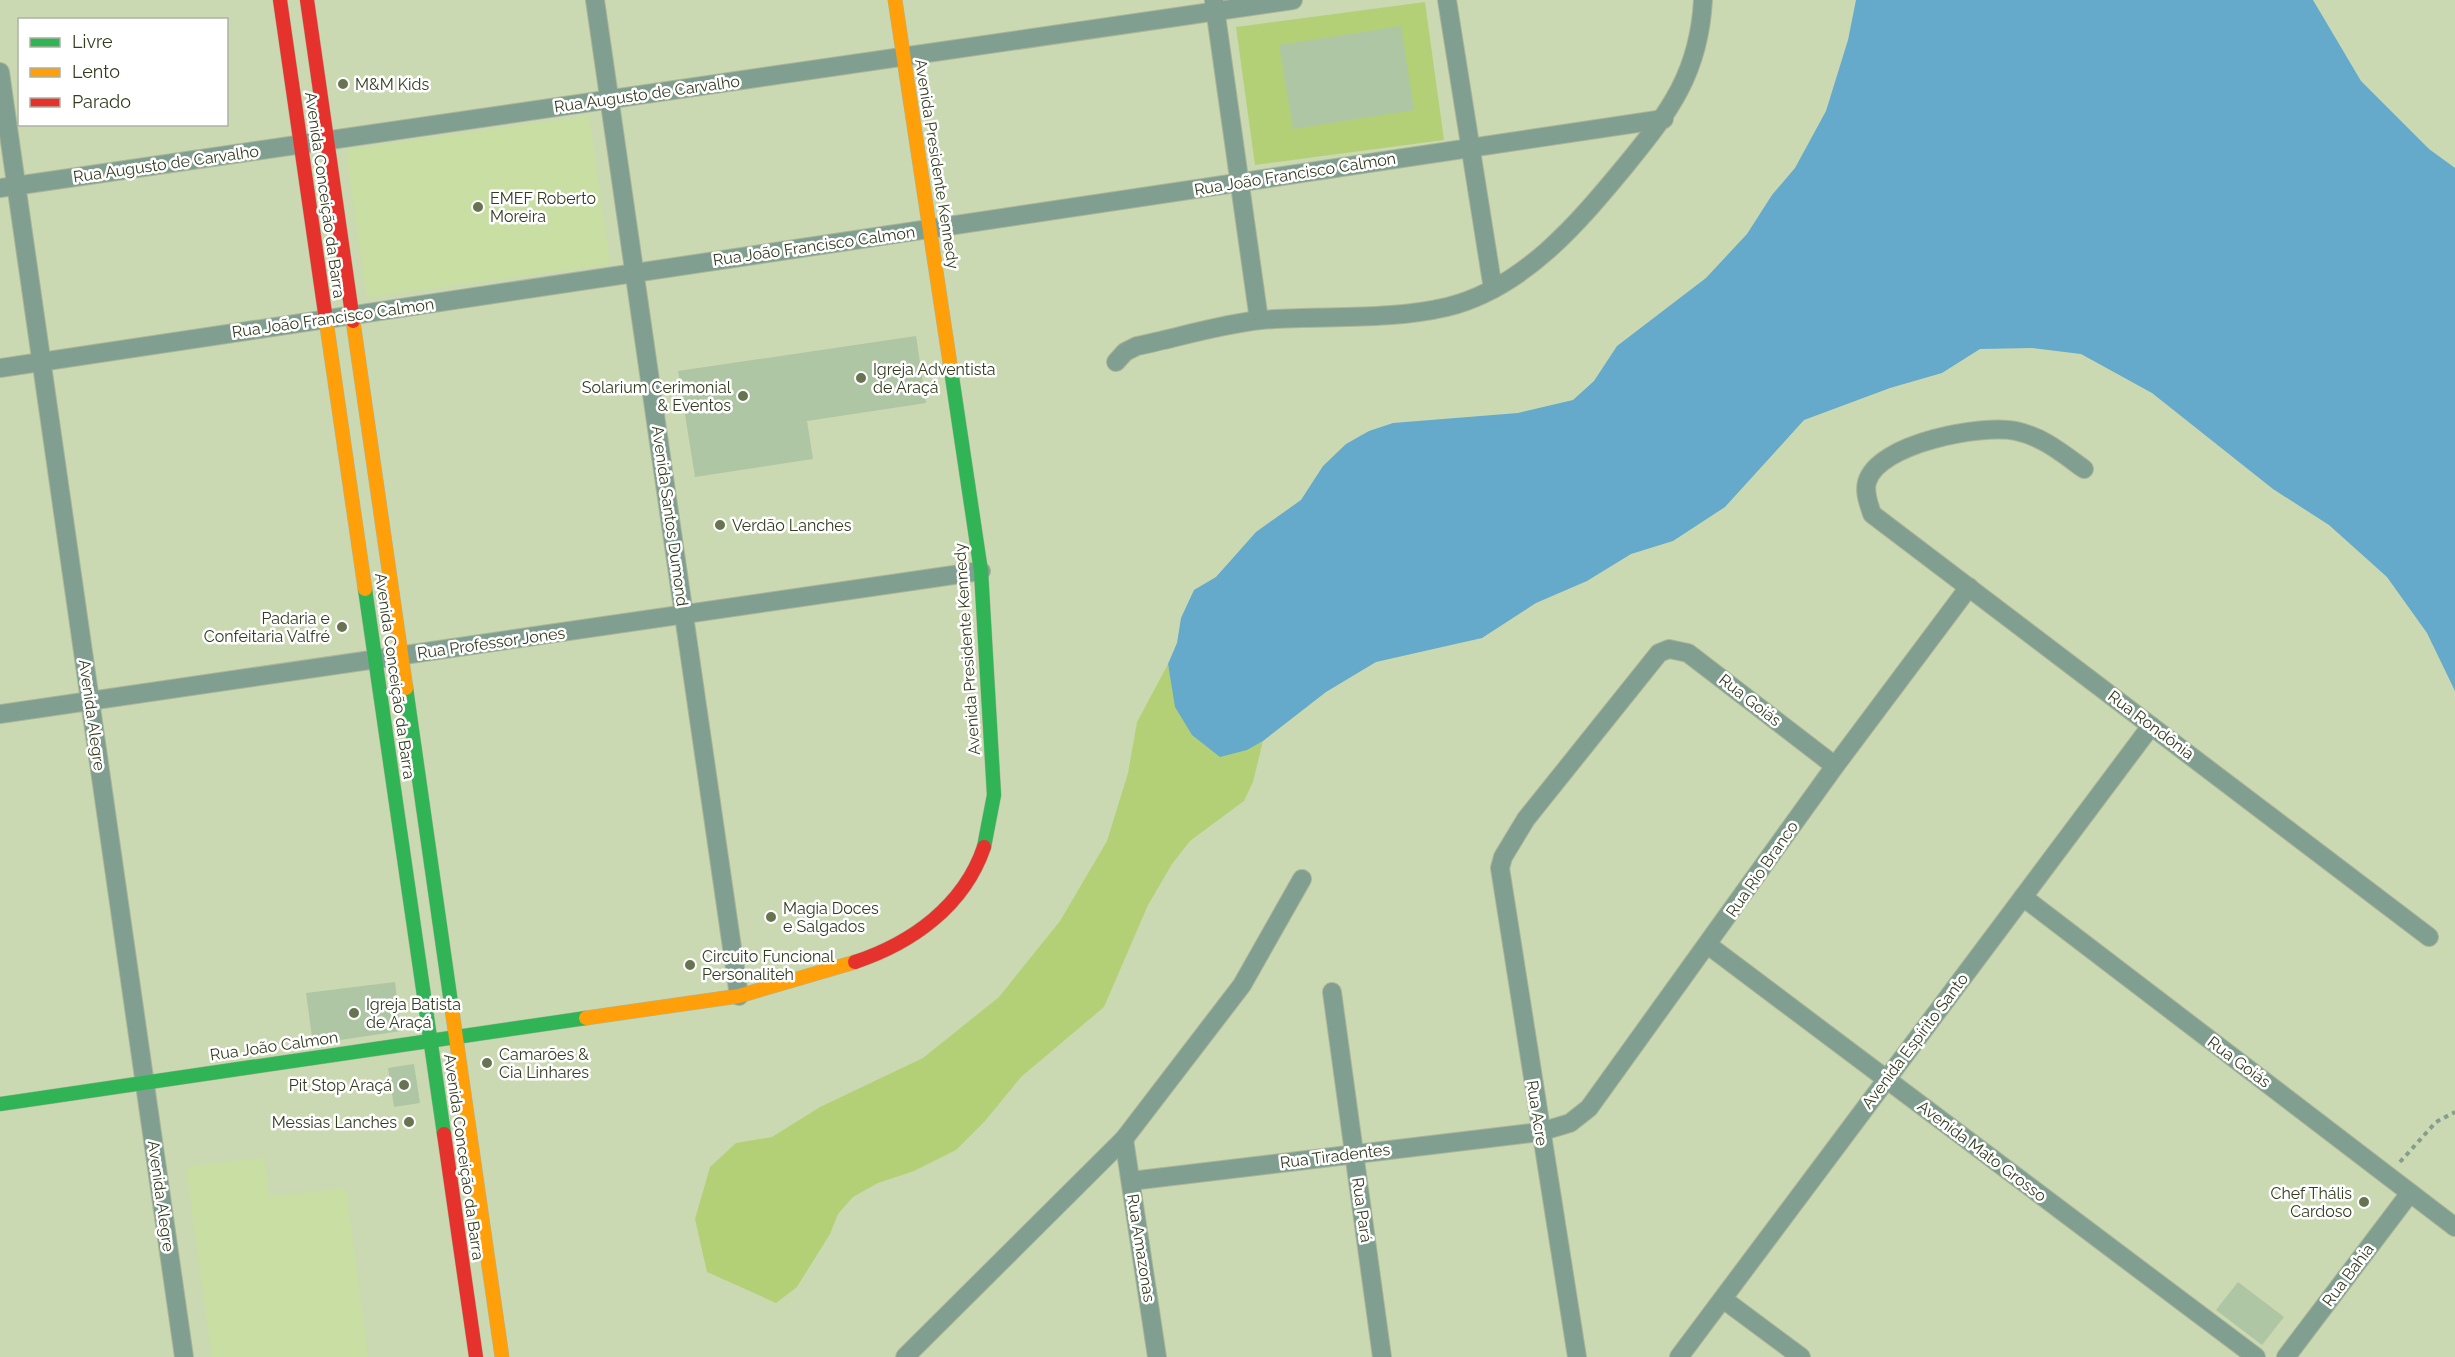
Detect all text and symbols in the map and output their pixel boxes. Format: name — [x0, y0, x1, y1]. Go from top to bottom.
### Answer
legend — [18, 18, 228, 126]
text: Livre — [72, 31, 113, 52]
street label: Avenida Presidente Kennedy — [911, 58, 963, 271]
text: Lento — [72, 61, 120, 82]
street label: Rua Augusto de Carvalho — [553, 72, 741, 116]
place label: M&M Kids — [355, 75, 430, 94]
marker: M&M Kids — [336, 77, 350, 91]
text: Parado — [72, 91, 131, 112]
street label: Avenida Conceição da Barra — [301, 91, 349, 299]
street label: Rua Augusto de Carvalho — [72, 142, 260, 186]
street label: Rua João Francisco Calmon — [1193, 149, 1397, 199]
place label: EMEF Roberto Moreira — [490, 189, 596, 226]
marker: EMEF Roberto Moreira — [471, 200, 485, 214]
street label: Rua João Francisco Calmon — [712, 222, 916, 270]
street label: Rua João Francisco Calmon — [231, 294, 435, 342]
place label: Igreja Adventista de Araçá — [873, 360, 995, 397]
marker: Igreja Adventista de Araçá — [854, 371, 868, 385]
place label: Solarium Cerimonial & Eventos — [582, 378, 732, 415]
marker: Solarium Cerimonial & Eventos — [736, 389, 750, 403]
street label: Avenida Santos Dumond — [648, 424, 692, 608]
place label: Verdão Lanches — [732, 516, 852, 535]
marker: Verdão Lanches — [713, 518, 727, 532]
street label: Avenida Presidente Kennedy — [950, 542, 984, 756]
street label: Avenida Conceição da Barra — [371, 572, 419, 780]
place label: Padaria e Confeitaria Valfré — [204, 609, 330, 646]
marker: Padaria e Confeitaria Valfré — [335, 620, 349, 634]
street label: Rua Professor Jones — [416, 623, 566, 663]
street label: Avenida Alegre — [75, 658, 109, 772]
street label: Rua Goiás — [1715, 670, 1785, 730]
street label: Rua Rondônia — [2104, 687, 2198, 763]
street label: Rua Rio Branco — [1722, 817, 1802, 921]
place label: Magia Doces e Salgados — [783, 899, 879, 936]
marker: Magia Doces e Salgados — [764, 910, 778, 924]
place label: Circuito Funcional Personaliteh — [702, 947, 835, 984]
marker: Circuito Funcional Personaliteh — [683, 958, 697, 972]
street label: Avenida Espírito Santo — [1858, 970, 1972, 1112]
place label: Igreja Batista de Araçá — [366, 995, 461, 1032]
marker: Igreja Batista de Araçá — [347, 1006, 361, 1020]
street label: Rua João Calmon — [209, 1028, 339, 1064]
street label: Rua Goiás — [2204, 1032, 2274, 1092]
place label: Camarões & Cia Linhares — [499, 1045, 589, 1082]
street label: Avenida Conceição da Barra — [440, 1053, 488, 1261]
marker: Camarões & Cia Linhares — [480, 1056, 494, 1070]
place label: Pit Stop Araçá — [289, 1076, 392, 1095]
marker: Pit Stop Araçá — [397, 1078, 411, 1092]
street label: Rua Acre — [1522, 1079, 1552, 1147]
street label: Avenida Mato Grosso — [1914, 1096, 2050, 1206]
place label: Messias Lanches — [272, 1113, 397, 1132]
marker: Messias Lanches — [402, 1115, 416, 1129]
street label: Avenida Alegre — [144, 1139, 178, 1253]
street label: Rua Tiradentes — [1279, 1140, 1391, 1172]
street label: Rua Pará — [1348, 1176, 1376, 1244]
place label: Chef Thális Cardoso — [2270, 1184, 2352, 1221]
street label: Rua Amazonas — [1123, 1192, 1159, 1304]
marker: Chef Thális Cardoso — [2357, 1195, 2371, 1209]
street label: Rua Bahia — [2318, 1240, 2378, 1310]

